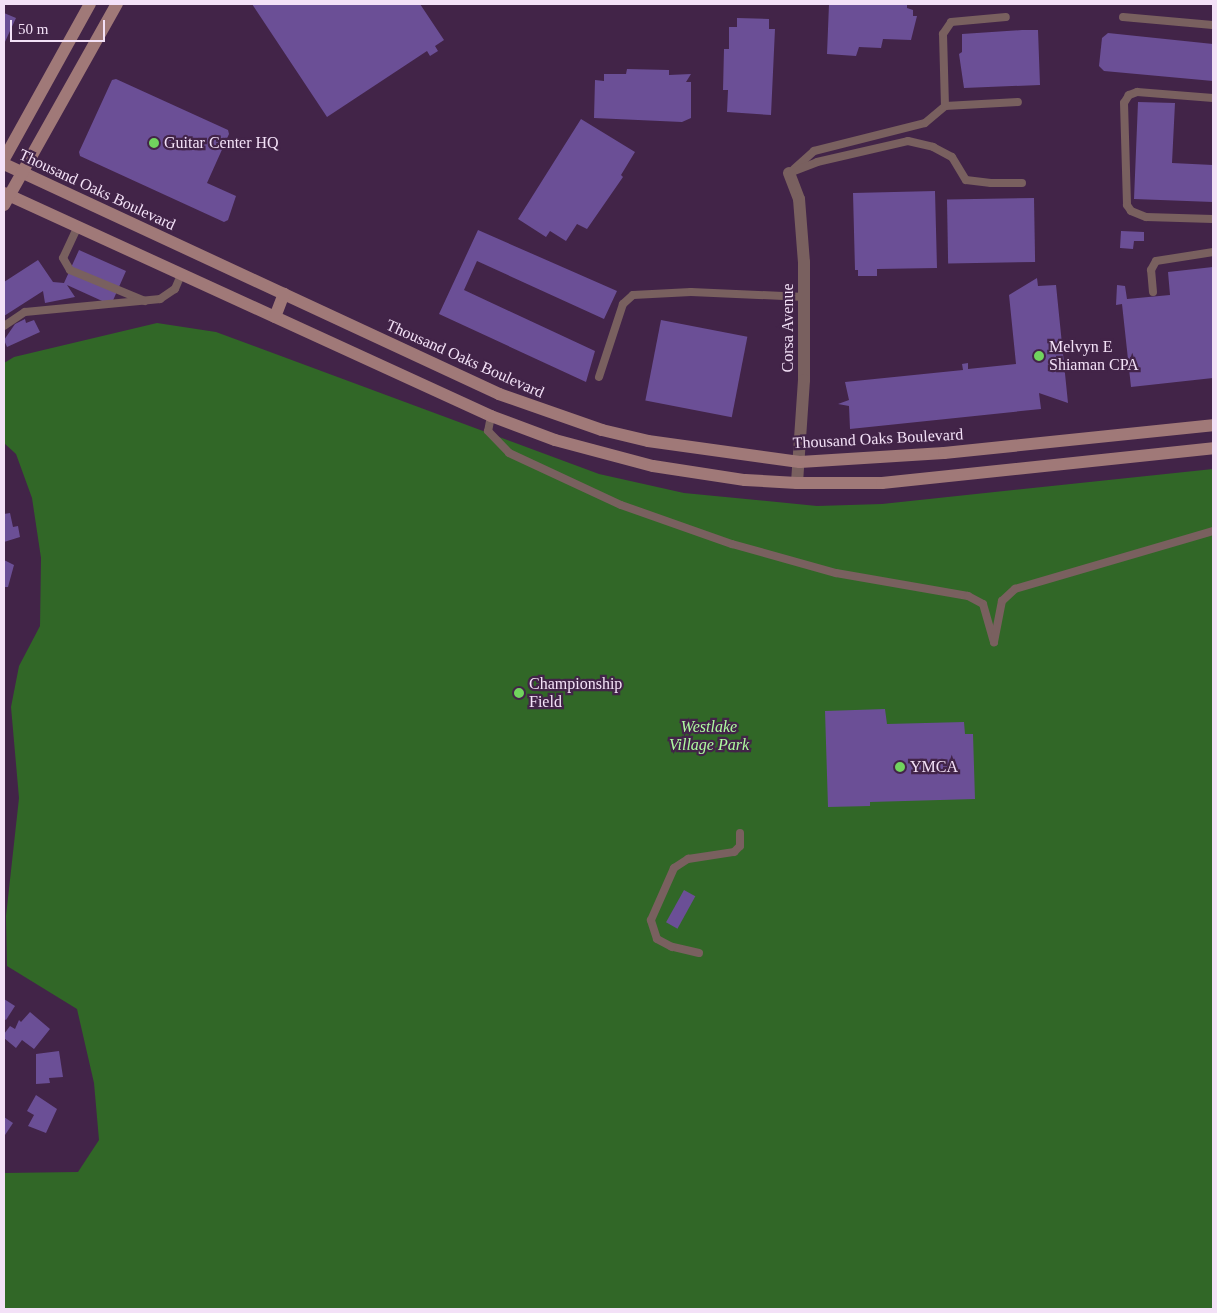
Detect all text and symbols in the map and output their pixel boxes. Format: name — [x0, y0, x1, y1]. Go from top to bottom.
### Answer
scale bar — [12, 10, 108, 42]
text: 50 m — [18, 21, 48, 37]
place label: Guitar Center HQ — [164, 133, 279, 153]
marker: Guitar Center HQ — [148, 137, 160, 149]
street label: Thousand Oaks Boulevard — [16, 145, 178, 235]
street label: Corsa Avenue — [778, 283, 798, 373]
street label: Thousand Oaks Boulevard — [383, 316, 547, 402]
place label: Melvyn E Shiaman CPA — [1049, 337, 1139, 375]
marker: Melvyn E Shiaman CPA — [1033, 350, 1045, 362]
street label: Thousand Oaks Boulevard — [792, 425, 964, 453]
place label: Championship Field — [529, 674, 622, 712]
marker: Championship Field — [513, 687, 525, 699]
park label: Westlake Village Park — [669, 717, 749, 755]
place label: YMCA — [910, 757, 958, 777]
marker: YMCA — [894, 761, 906, 773]

